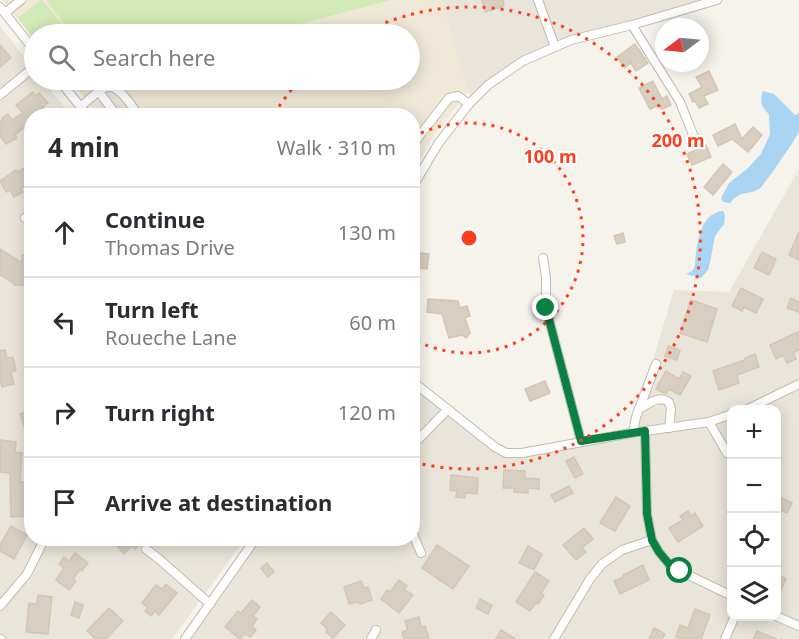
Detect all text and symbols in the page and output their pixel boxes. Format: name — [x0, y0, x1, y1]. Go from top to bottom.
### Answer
north arrow — [655, 18, 709, 72]
search box — [24, 24, 420, 90]
icon: search — [45, 41, 78, 74]
text: Search here — [93, 42, 215, 72]
text: 200 m — [651, 128, 705, 152]
text: 4 min — [48, 129, 120, 165]
text: Walk · 310 m — [277, 134, 396, 161]
text: 100 m — [523, 144, 577, 168]
text: Continue — [105, 204, 205, 234]
icon: ahead — [48, 216, 81, 249]
text: 130 m — [338, 219, 396, 246]
centre of rings — [459, 228, 479, 248]
text: Thomas Drive — [105, 234, 235, 261]
text: Turn left — [105, 294, 199, 324]
route end — [532, 294, 558, 320]
icon: left — [48, 306, 81, 339]
text: 60 m — [349, 309, 396, 336]
text: Roueche Lane — [105, 324, 237, 351]
icon: right — [48, 396, 81, 429]
text: Turn right — [105, 397, 215, 427]
text: 120 m — [338, 399, 396, 426]
map controls — [727, 405, 781, 621]
button: + — [727, 405, 781, 459]
button: − — [727, 459, 781, 513]
icon: arrive — [48, 486, 81, 519]
text: Arrive at destination — [105, 487, 332, 517]
button: locate — [727, 513, 781, 567]
route start — [666, 557, 692, 583]
button: layers — [727, 567, 781, 621]

